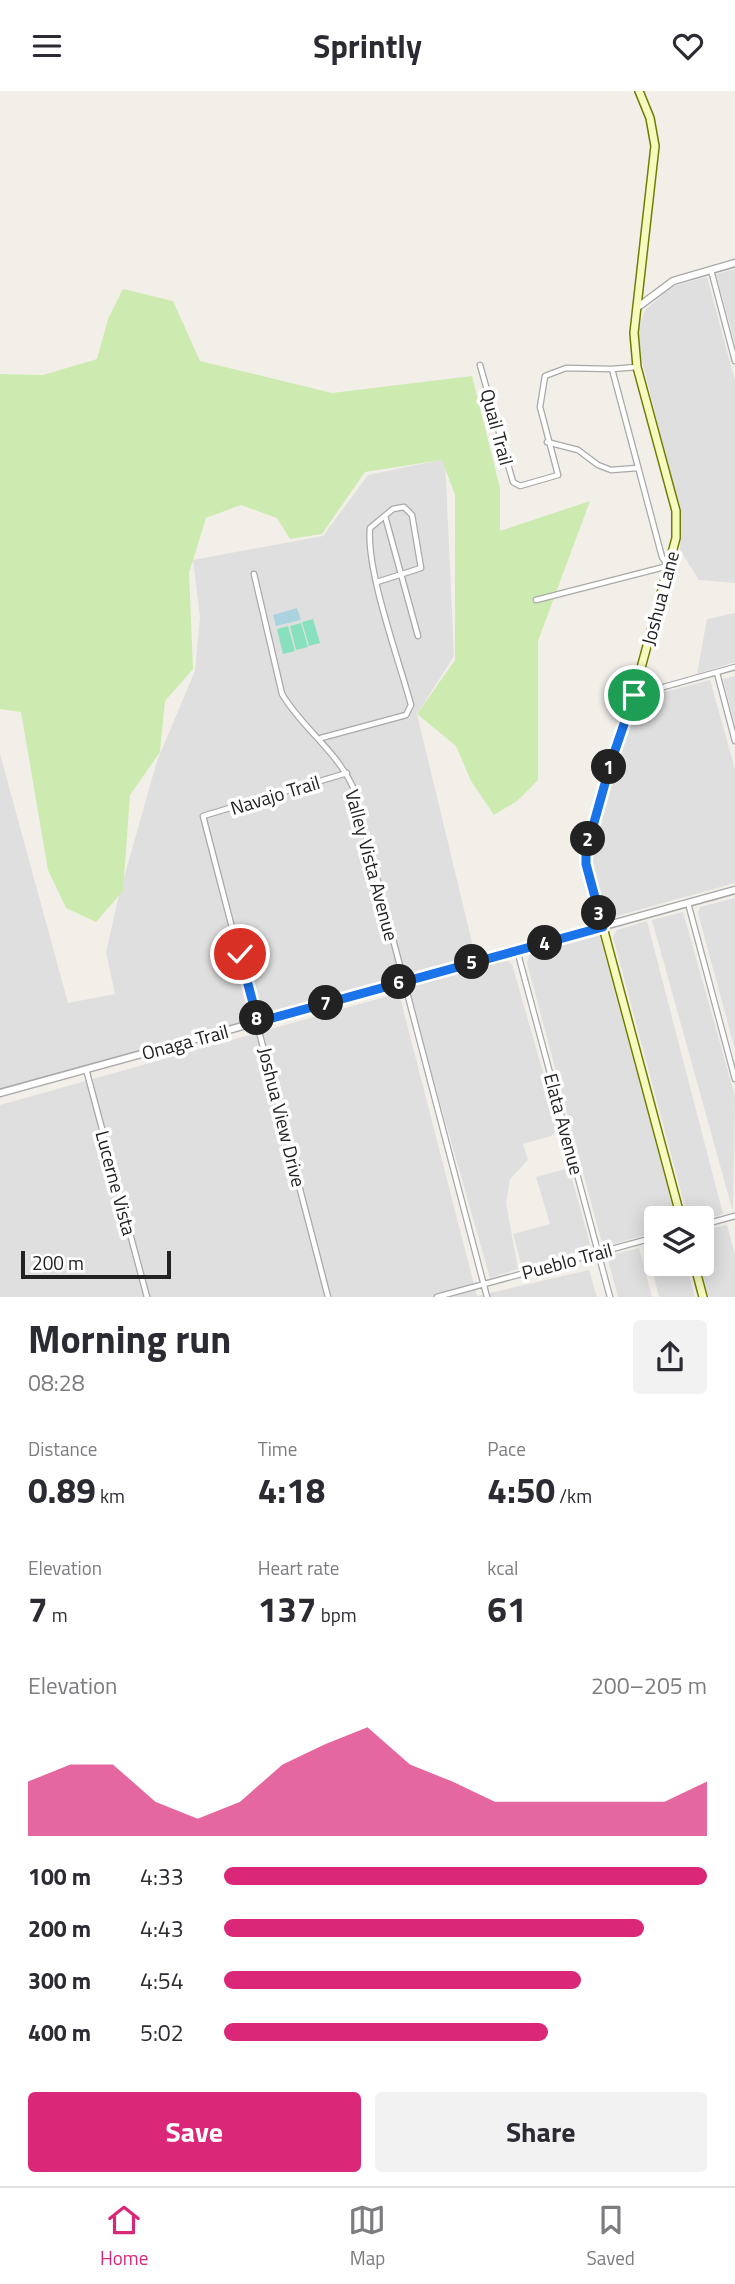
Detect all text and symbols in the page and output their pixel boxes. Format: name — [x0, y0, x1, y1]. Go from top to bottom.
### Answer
text: Sprintly — [313, 22, 422, 70]
icon: menu — [28, 27, 66, 65]
icon: heart — [669, 27, 707, 65]
street label: Quail Trail — [473, 385, 522, 468]
street label: Joshua Lane — [633, 547, 686, 648]
pin — [604, 665, 664, 725]
icon: arrive — [615, 676, 653, 714]
pin: 1 — [592, 749, 626, 785]
text: 1 — [603, 752, 614, 781]
street label: Navajo Trail — [227, 767, 323, 822]
street label: Valley Vista Avenue — [338, 786, 407, 944]
pin: 2 — [570, 821, 606, 857]
text: 2 — [582, 824, 593, 853]
pin: 3 — [582, 895, 616, 931]
text: 3 — [593, 898, 604, 927]
pin — [210, 924, 270, 984]
pin: 4 — [528, 925, 562, 961]
text: 4 — [539, 928, 550, 957]
icon: check — [221, 935, 259, 973]
pin: 5 — [454, 945, 490, 979]
text: 5 — [466, 947, 477, 976]
pin: 6 — [382, 965, 416, 999]
text: 6 — [393, 967, 404, 996]
pin: 7 — [308, 985, 344, 1021]
text: 7 — [320, 988, 331, 1017]
pin: 8 — [240, 1000, 274, 1035]
text: 8 — [251, 1003, 262, 1032]
street label: Onaga Trail — [138, 1016, 231, 1067]
street label: Joshua View Drive — [251, 1044, 314, 1190]
street label: Elata Avenue — [537, 1070, 592, 1178]
street label: Lucerne Vista — [89, 1127, 145, 1239]
map controls — [644, 1206, 714, 1276]
button: layers — [644, 1206, 714, 1276]
street label: Pueblo Trail — [518, 1235, 615, 1287]
scale bar — [21, 1248, 172, 1280]
text: 200 m — [32, 1248, 84, 1277]
text: Morning run — [28, 1310, 231, 1368]
button: share — [633, 1320, 707, 1394]
text: 08:28 — [28, 1365, 85, 1400]
text: Distance — [28, 1434, 97, 1463]
text: Time — [258, 1434, 297, 1463]
text: Pace — [487, 1434, 526, 1463]
text: 0.89 — [28, 1463, 96, 1517]
text: 4:18 — [258, 1463, 325, 1517]
text: 4:50 — [487, 1463, 555, 1517]
text: km — [96, 1481, 125, 1510]
text: /km — [555, 1481, 592, 1510]
text: Elevation — [28, 1553, 102, 1582]
text: Heart rate — [258, 1553, 339, 1582]
text: kcal — [487, 1553, 518, 1582]
text: 7 — [28, 1582, 48, 1636]
text: 137 — [258, 1582, 316, 1636]
text: 61 — [487, 1582, 527, 1636]
text: m — [48, 1600, 68, 1629]
text: bpm — [316, 1600, 357, 1629]
text: Elevation — [28, 1668, 117, 1703]
text: 200–205 m — [591, 1668, 707, 1703]
text: 100 m — [28, 1859, 91, 1894]
text: 4:33 — [140, 1859, 184, 1894]
text: 200 m — [28, 1911, 91, 1946]
text: 4:43 — [140, 1911, 184, 1946]
text: 300 m — [28, 1963, 91, 1998]
text: 4:54 — [140, 1963, 184, 1998]
text: 400 m — [28, 2015, 91, 2050]
text: 5:02 — [140, 2015, 184, 2050]
button: Save — [28, 2092, 361, 2172]
button: Share — [375, 2092, 707, 2172]
tab: Home — [100, 2201, 148, 2272]
tab: Map — [348, 2201, 386, 2272]
tab: Saved — [587, 2201, 635, 2272]

